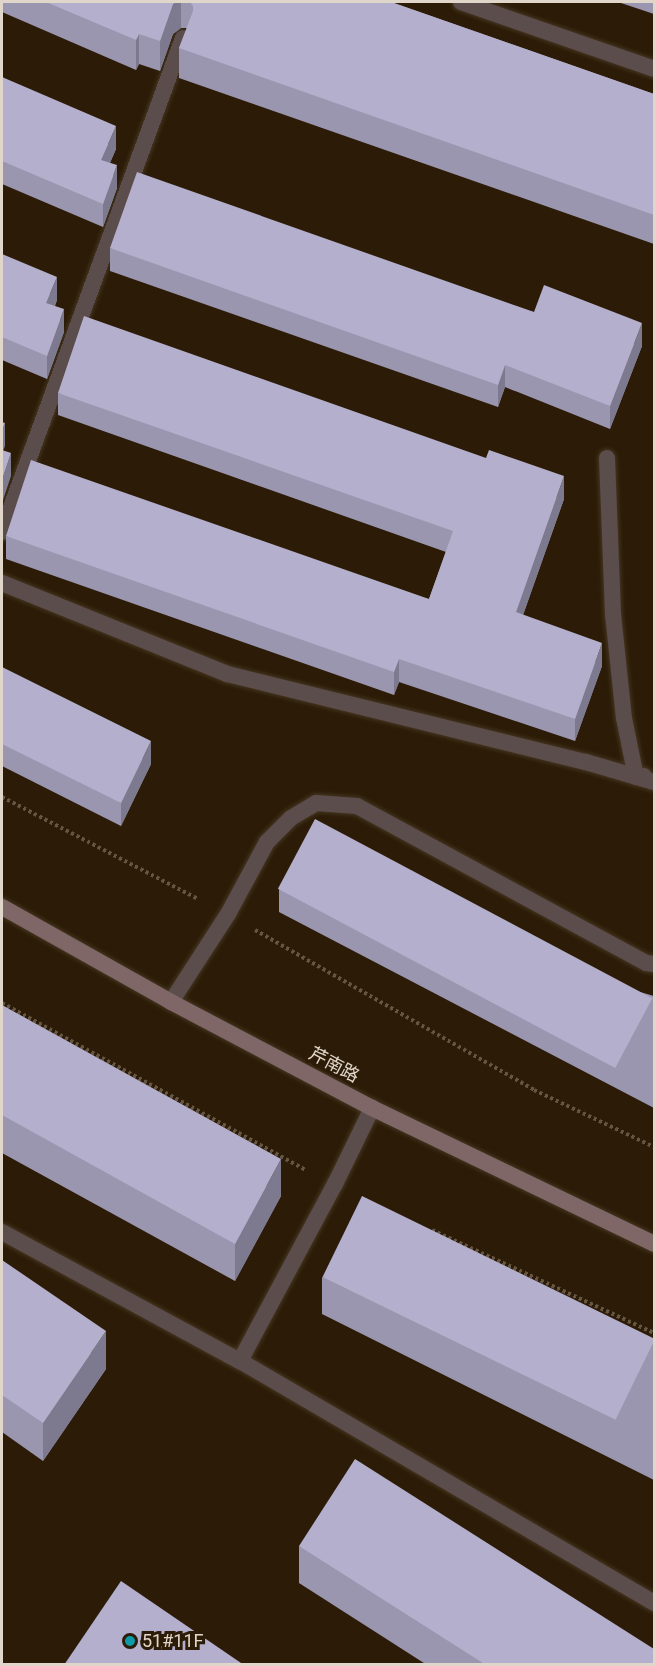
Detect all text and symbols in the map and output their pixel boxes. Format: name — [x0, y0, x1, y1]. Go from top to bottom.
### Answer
street label: 芹南路 — [305, 1043, 363, 1087]
place label: 51#11F — [142, 1630, 203, 1652]
marker: 51#11F — [123, 1634, 137, 1648]

